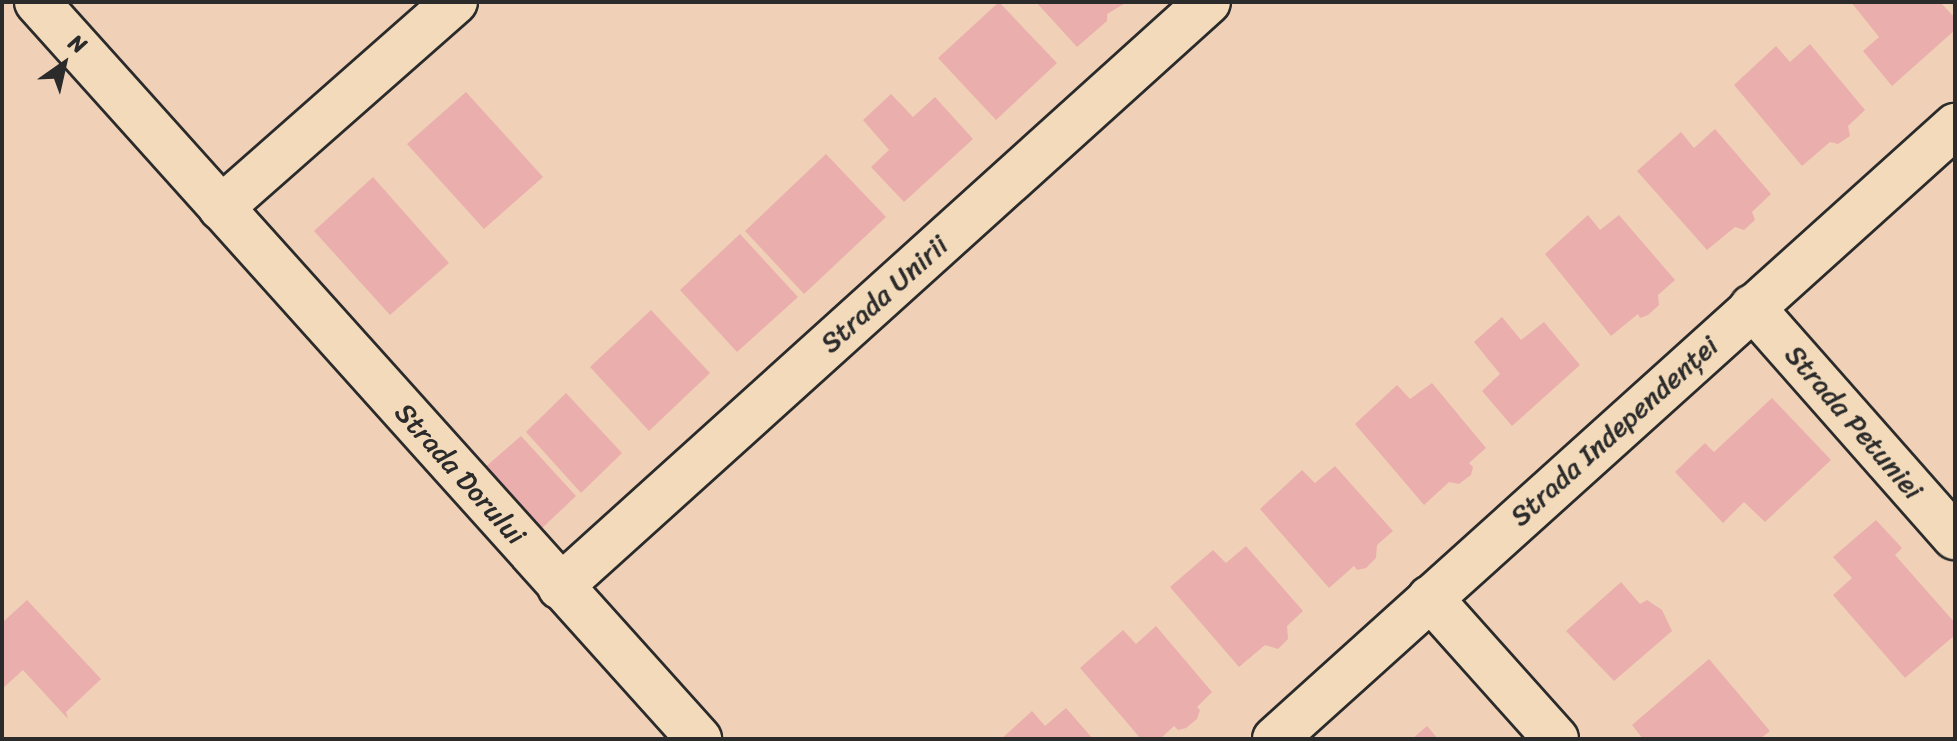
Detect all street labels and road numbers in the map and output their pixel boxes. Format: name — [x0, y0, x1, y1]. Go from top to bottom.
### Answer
street label: Strada Unirii — [813, 228, 955, 360]
street label: Strada Independenței — [1503, 329, 1725, 533]
street label: Strada Petuniei — [1777, 337, 1931, 507]
street label: Strada Dorului — [387, 396, 533, 552]

